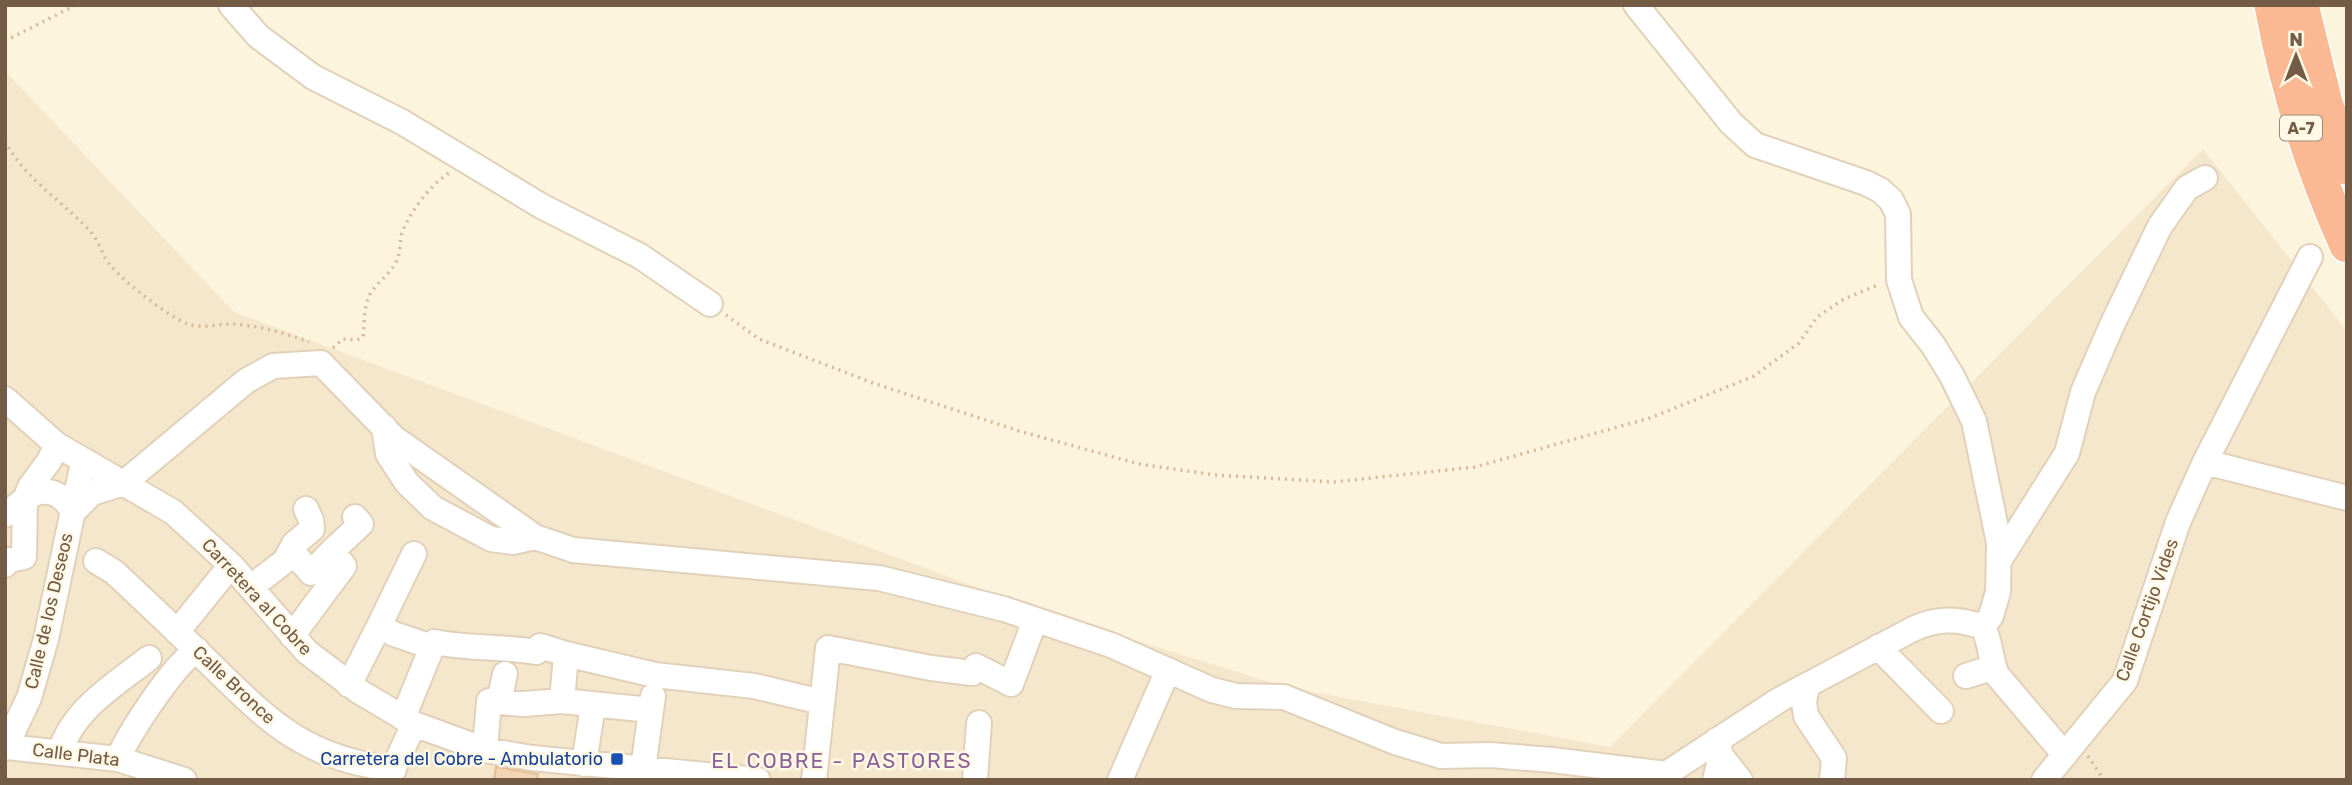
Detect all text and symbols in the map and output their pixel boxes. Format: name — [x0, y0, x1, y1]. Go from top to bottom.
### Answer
north arrow — [2261, 21, 2331, 91]
text: N — [2289, 28, 2303, 51]
road number: A-7 — [2280, 116, 2322, 140]
street label: Calle de los Deseos — [20, 531, 78, 691]
street label: Carretera al Cobre — [197, 534, 317, 660]
street label: Calle Cortijo Vides — [2111, 535, 2183, 685]
street label: Calle Bronce — [188, 641, 280, 729]
street label: Calle Plata — [31, 739, 121, 771]
place label: Carretera del Cobre - Ambulatorio — [320, 748, 603, 770]
district label: EL COBRE - PASTORES — [711, 748, 973, 773]
marker: Carretera del Cobre - Ambulatorio — [609, 751, 625, 767]

